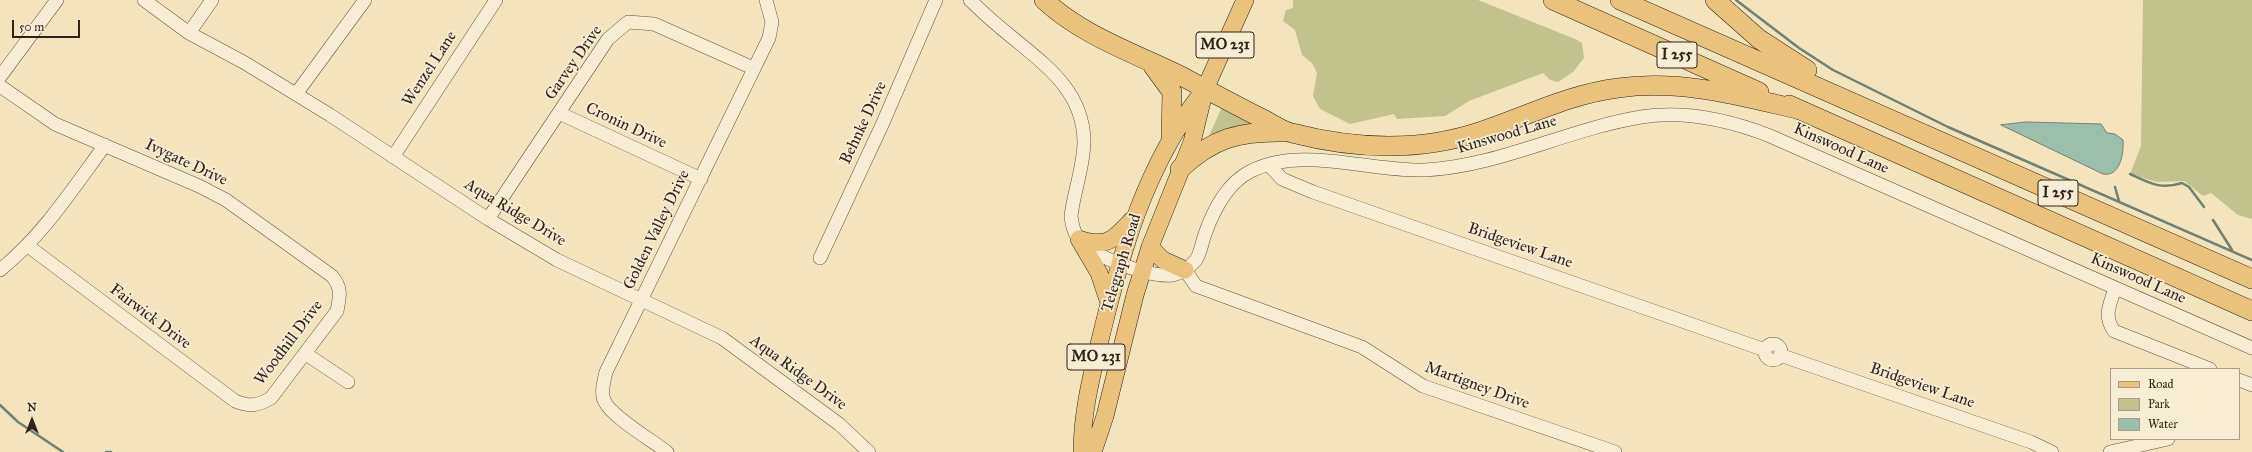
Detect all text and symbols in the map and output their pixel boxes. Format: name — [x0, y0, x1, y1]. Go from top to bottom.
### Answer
scale bar — [14, 12, 82, 38]
text: 50 m — [19, 20, 44, 34]
street label: Garvey Drive — [541, 22, 607, 104]
street label: Wenzel Lane — [399, 28, 461, 110]
road number: MO 231 — [1196, 32, 1254, 58]
road number: I 255 — [1657, 42, 1697, 68]
street label: Behnke Drive — [836, 79, 892, 167]
street label: Cronin Drive — [582, 99, 670, 153]
street label: Kinswood Lane — [1455, 112, 1559, 158]
street label: Kinswood Lane — [1790, 119, 1892, 179]
street label: Ivygate Drive — [142, 136, 230, 190]
street label: Golden Valley Drive — [620, 167, 694, 293]
street label: Aqua Ridge Drive — [461, 175, 569, 251]
road number: I 255 — [2038, 180, 2078, 206]
street label: Telegraph Road — [1098, 212, 1146, 314]
street label: Bridgeview Lane — [1465, 219, 1575, 273]
street label: Kinswood Lane — [2087, 249, 2189, 309]
street label: Fairwick Drive — [106, 280, 194, 354]
street label: Woodhill Drive — [251, 297, 327, 389]
street label: Aqua Ridge Drive — [746, 331, 850, 415]
road number: MO 231 — [1067, 344, 1125, 370]
street label: Martigney Drive — [1422, 358, 1532, 414]
street label: Bridgeview Lane — [1867, 359, 1977, 413]
legend — [2110, 368, 2240, 440]
text: Road — [2148, 377, 2174, 391]
text: Park — [2148, 397, 2170, 411]
north arrow — [12, 400, 52, 440]
text: N — [27, 401, 37, 414]
text: Water — [2148, 417, 2178, 431]

